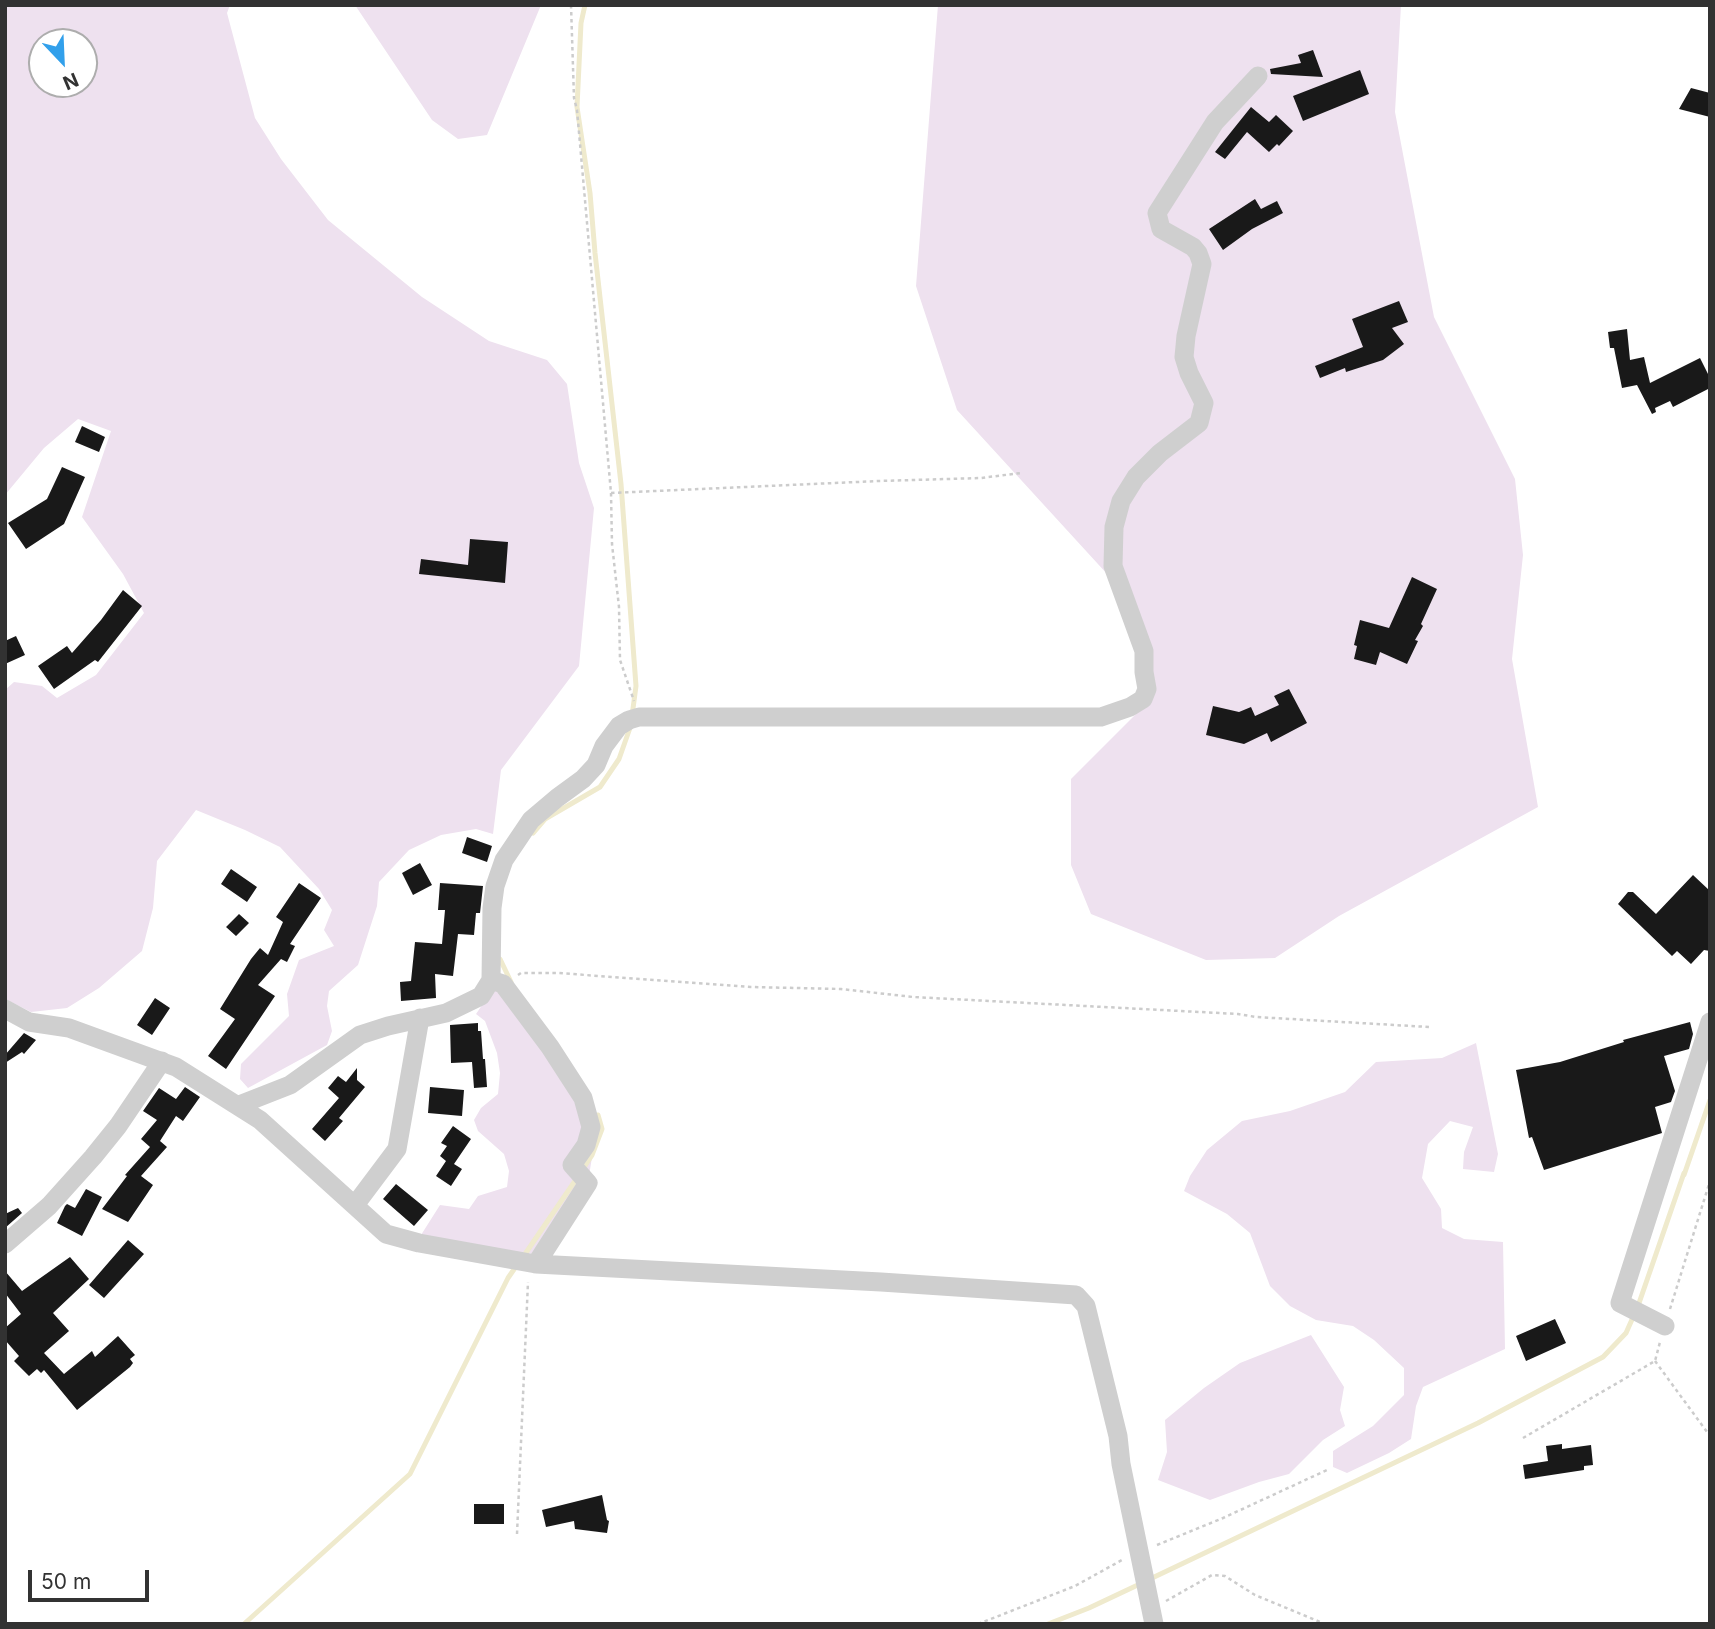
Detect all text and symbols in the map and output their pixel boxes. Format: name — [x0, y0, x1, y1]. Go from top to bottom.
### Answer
north arrow — [28, 28, 98, 98]
text: N — [59, 68, 82, 94]
scale bar — [32, 1556, 152, 1600]
text: 50 m — [41, 1569, 91, 1594]

